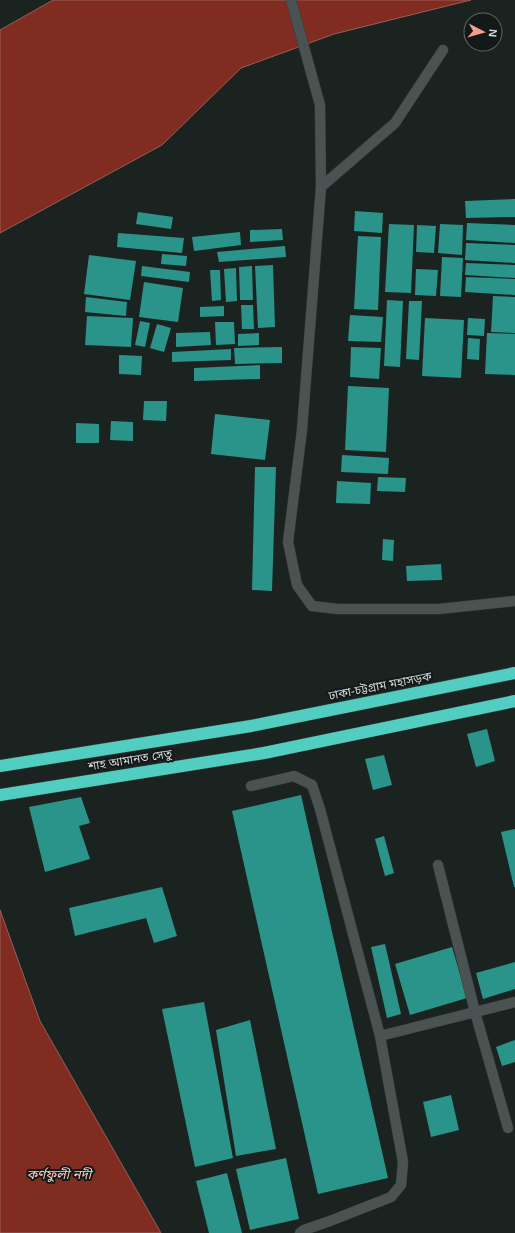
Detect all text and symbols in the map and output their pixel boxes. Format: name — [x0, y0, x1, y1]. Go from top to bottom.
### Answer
north arrow — [463, 12, 503, 52]
text: N — [487, 28, 499, 38]
street label: ঢাকা-চট্টগ্রাম মহাসড়ক — [326, 668, 433, 703]
street label: শাহ আমানত সেতু — [86, 746, 174, 775]
water label: কর্ণফুলী নদী — [27, 1167, 94, 1182]

